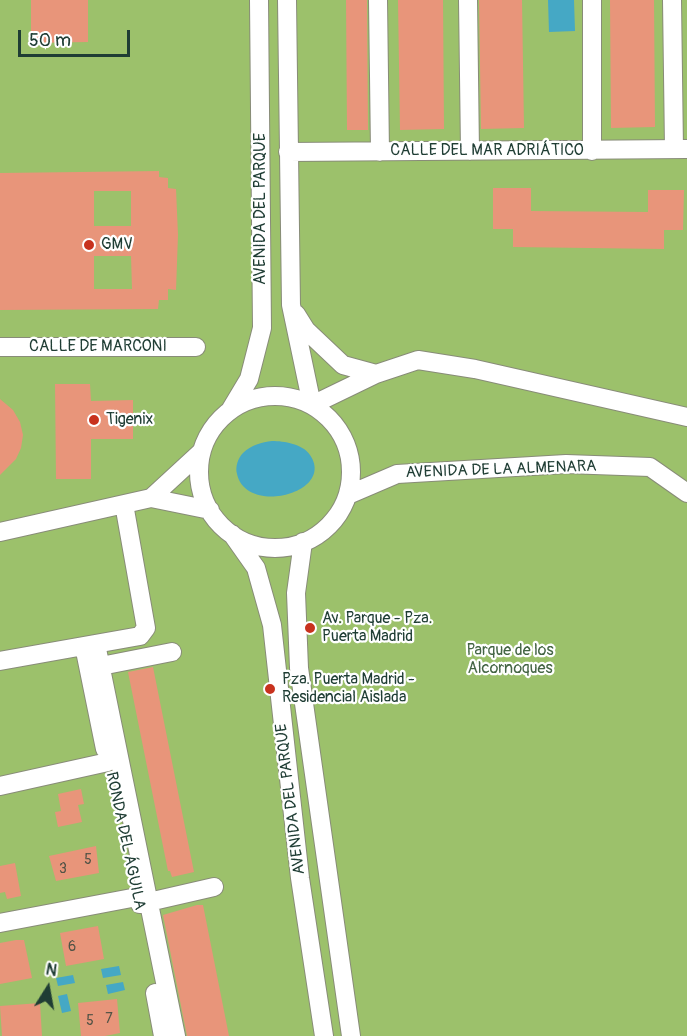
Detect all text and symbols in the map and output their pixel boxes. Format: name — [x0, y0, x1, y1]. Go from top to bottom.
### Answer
scale bar — [21, 18, 134, 56]
text: 50 m — [29, 29, 71, 52]
street label: AVENIDA DEL PARQUE — [251, 133, 271, 285]
street label: CALLE DEL MAR ADRIÁTICO — [390, 141, 584, 161]
place label: GMV — [101, 235, 133, 255]
marker: GMV — [82, 238, 96, 252]
street label: CALLE DE MARCONI — [29, 337, 167, 357]
place label: Tigenix — [106, 410, 153, 430]
marker: Tigenix — [87, 413, 101, 427]
street label: AVENIDA DE LA ALMENARA — [405, 457, 597, 483]
place label: Av. Parque - Pza. Puerta Madrid — [322, 609, 432, 647]
marker: Av. Parque - Pza. Puerta Madrid — [303, 621, 317, 635]
park label: Parque de los Alcornoques — [466, 641, 554, 679]
place label: Pza. Puerta Madrid - Residencial Aislada — [282, 670, 415, 708]
marker: Pza. Puerta Madrid - Residencial Aislada — [263, 682, 277, 696]
street label: AVENIDA DEL PARQUE — [272, 722, 310, 876]
street label: RONDA DEL ÁGUILA — [101, 770, 149, 912]
house number: 5 — [84, 852, 92, 868]
house number: 3 — [59, 861, 67, 877]
house number: 6 — [68, 939, 76, 955]
north arrow — [18, 958, 78, 1018]
text: N — [44, 959, 59, 981]
house number: 7 — [105, 1011, 113, 1027]
house number: 5 — [86, 1013, 94, 1029]

